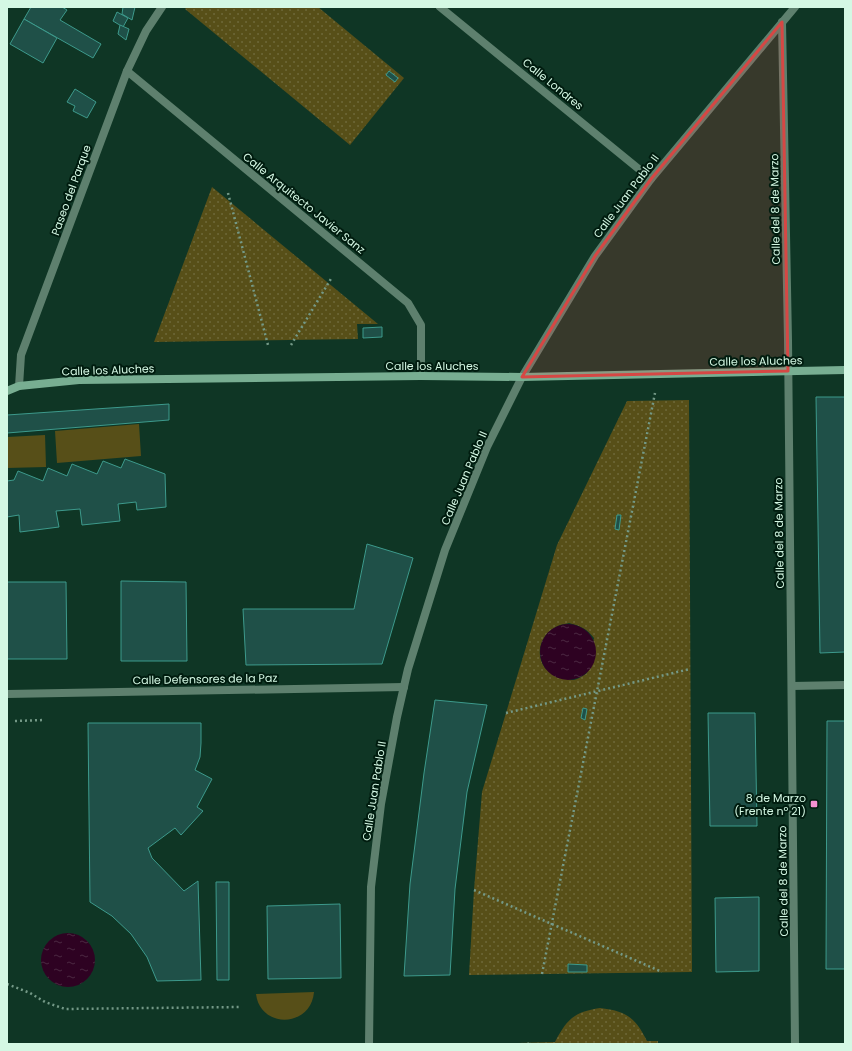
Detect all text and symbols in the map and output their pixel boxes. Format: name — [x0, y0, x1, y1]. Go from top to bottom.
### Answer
street label: Calle Londres — [519, 54, 587, 114]
street label: Paseo del Parque — [47, 142, 95, 238]
street label: Calle Arquitecto Javier Sanz — [239, 149, 369, 257]
street label: Calle Juan Pablo II — [589, 151, 663, 241]
street label: Calle del 8 de Marzo — [766, 153, 784, 265]
street label: Calle los Aluches — [709, 352, 803, 370]
street label: Calle los Aluches — [386, 358, 479, 374]
street label: Calle los Aluches — [61, 360, 155, 380]
street label: Calle Juan Pablo II — [437, 429, 491, 527]
street label: Calle del 8 de Marzo — [770, 477, 788, 589]
street label: Calle Defensores de la Paz — [133, 670, 277, 688]
street label: Calle Juan Pablo II — [358, 740, 390, 842]
place label: 8 de Marzo (Frente nº 21) — [734, 790, 806, 819]
marker: 8 de Marzo (Frente nº 21) — [809, 799, 819, 809]
street label: Calle del 8 de Marzo — [774, 825, 792, 937]

